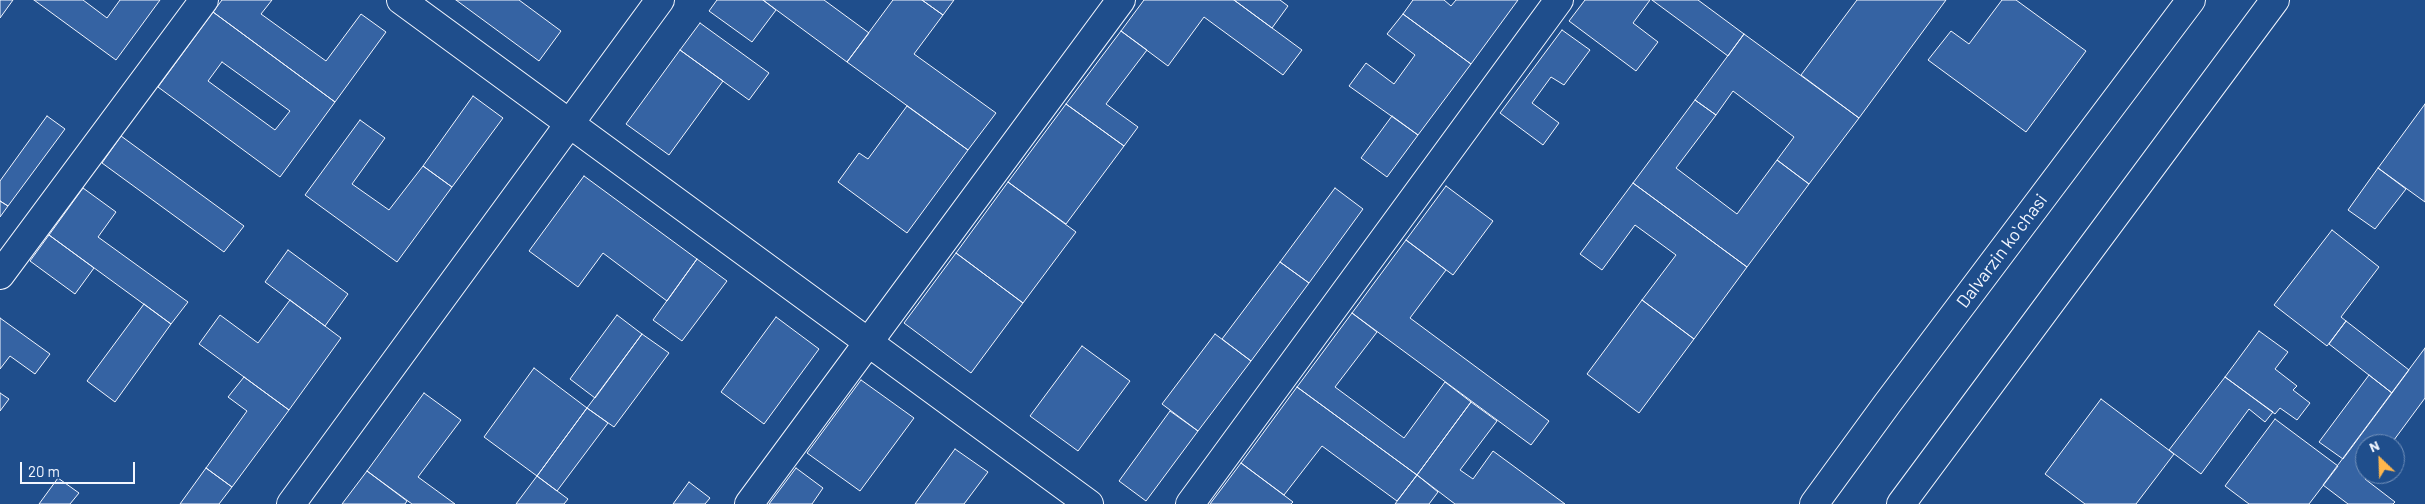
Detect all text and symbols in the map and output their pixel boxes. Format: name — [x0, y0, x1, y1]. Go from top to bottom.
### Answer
street label: Dalvarzin koʻchasi — [1952, 190, 2052, 312]
north arrow — [2355, 434, 2405, 484]
text: N — [2366, 436, 2382, 455]
scale bar — [22, 452, 138, 484]
text: 20 m — [28, 462, 60, 480]

